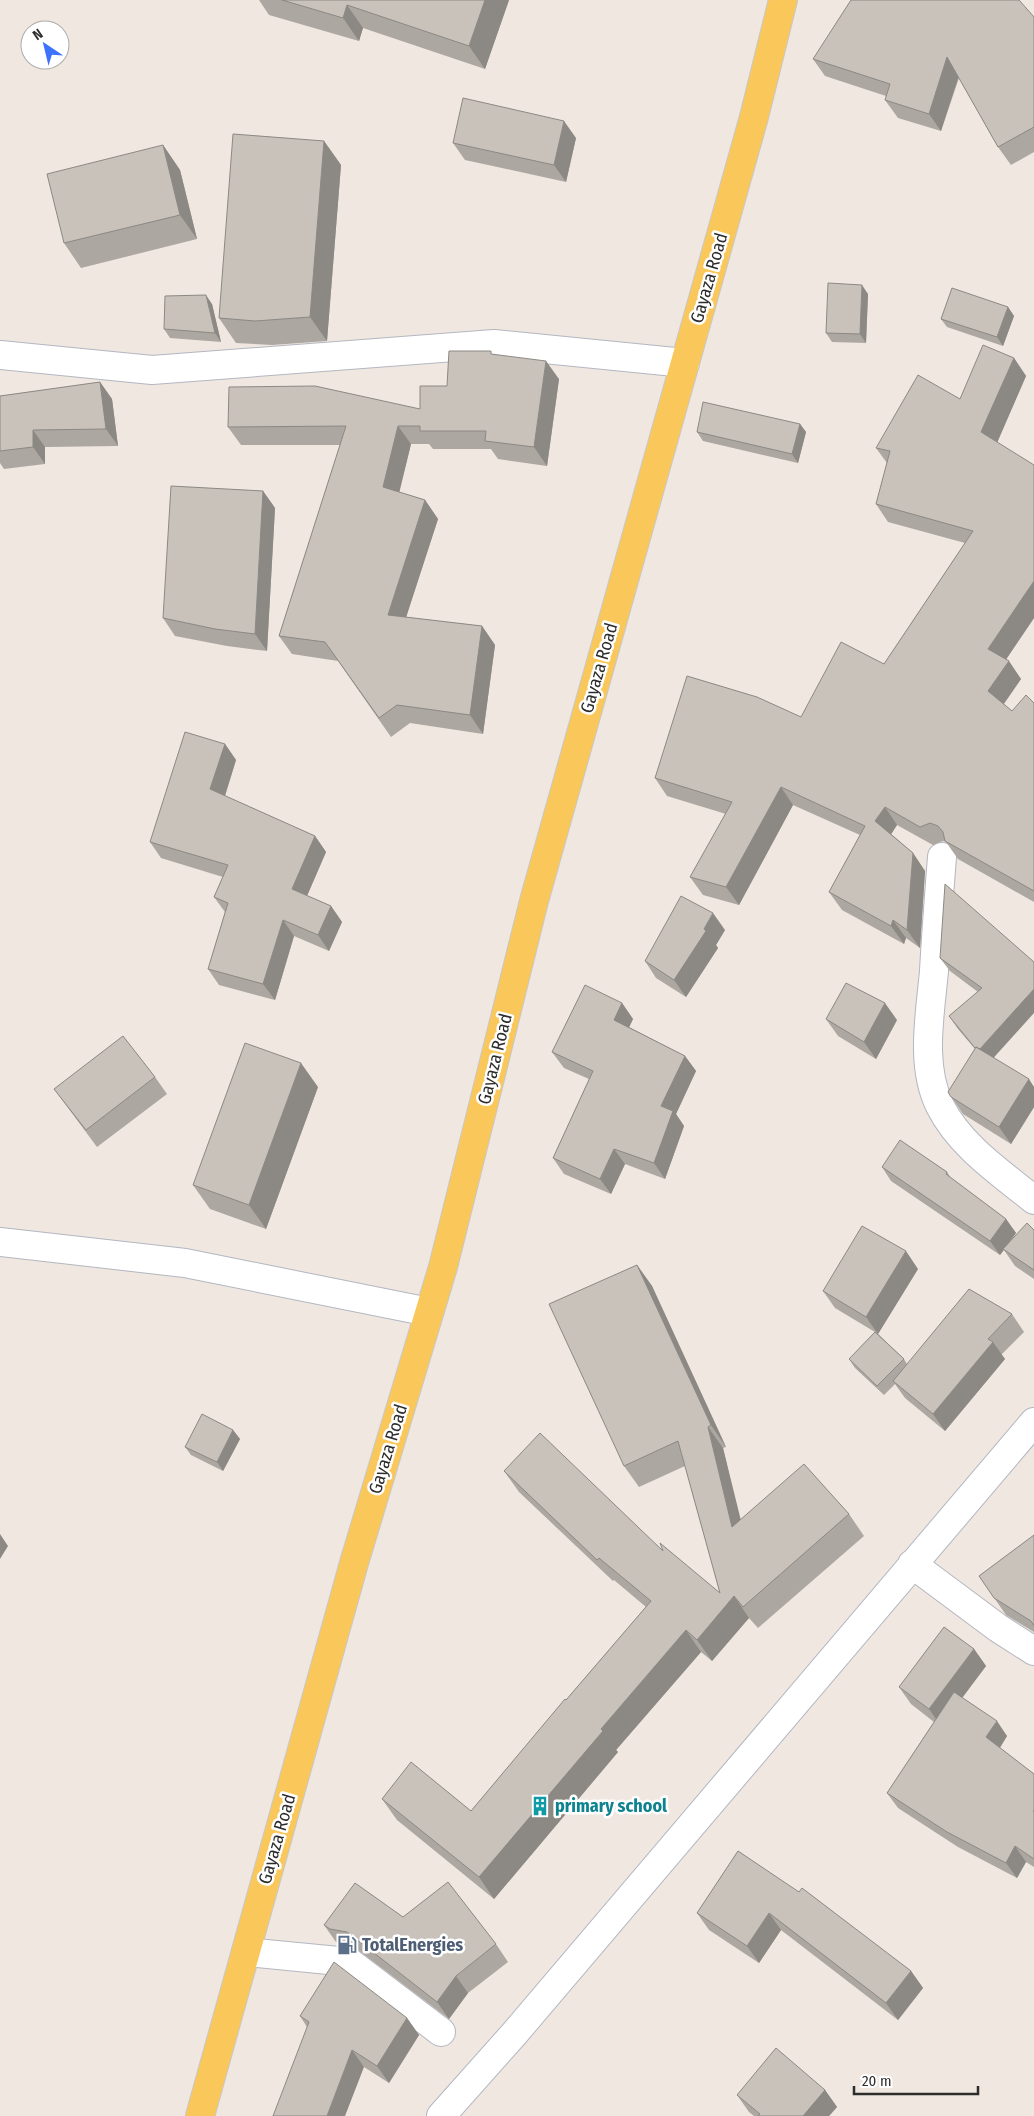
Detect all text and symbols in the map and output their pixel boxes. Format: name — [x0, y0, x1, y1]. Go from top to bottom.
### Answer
north arrow — [20, 20, 70, 70]
text: N — [30, 25, 46, 44]
street label: Gayaza Road — [686, 230, 732, 326]
street label: Gayaza Road — [576, 620, 622, 716]
street label: Gayaza Road — [473, 1011, 517, 1107]
street label: Gayaza Road — [364, 1401, 412, 1497]
street label: Gayaza Road — [254, 1791, 300, 1887]
building icon: primary school — [529, 1795, 551, 1817]
place label: primary school — [555, 1795, 667, 1817]
fuel station icon: TotalEnergies — [336, 1934, 358, 1956]
place label: TotalEnergies — [362, 1934, 463, 1956]
scale bar — [854, 2064, 978, 2096]
text: 20 m — [862, 2072, 892, 2090]

